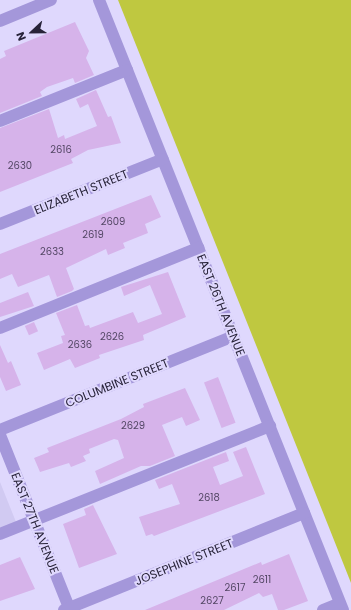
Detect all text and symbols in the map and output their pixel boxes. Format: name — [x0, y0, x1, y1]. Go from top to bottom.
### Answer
north arrow — [12, 12, 52, 52]
text: N — [12, 30, 30, 43]
house number: 2616 — [50, 144, 72, 156]
house number: 2630 — [8, 160, 32, 172]
street label: ELIZABETH STREET — [32, 167, 130, 217]
house number: 2609 — [101, 216, 125, 228]
house number: 2619 — [82, 229, 104, 241]
house number: 2633 — [40, 246, 64, 258]
street label: EAST 26TH AVENUE — [194, 252, 248, 358]
house number: 2626 — [100, 331, 124, 343]
house number: 2636 — [68, 339, 92, 351]
street label: COLUMBINE STREET — [63, 356, 171, 410]
house number: 2629 — [121, 420, 145, 432]
street label: EAST 27TH AVENUE — [8, 470, 62, 576]
house number: 2618 — [198, 492, 220, 504]
street label: JOSEPHINE STREET — [133, 536, 235, 588]
house number: 2611 — [253, 574, 271, 586]
house number: 2617 — [225, 582, 245, 594]
house number: 2627 — [200, 595, 224, 607]

